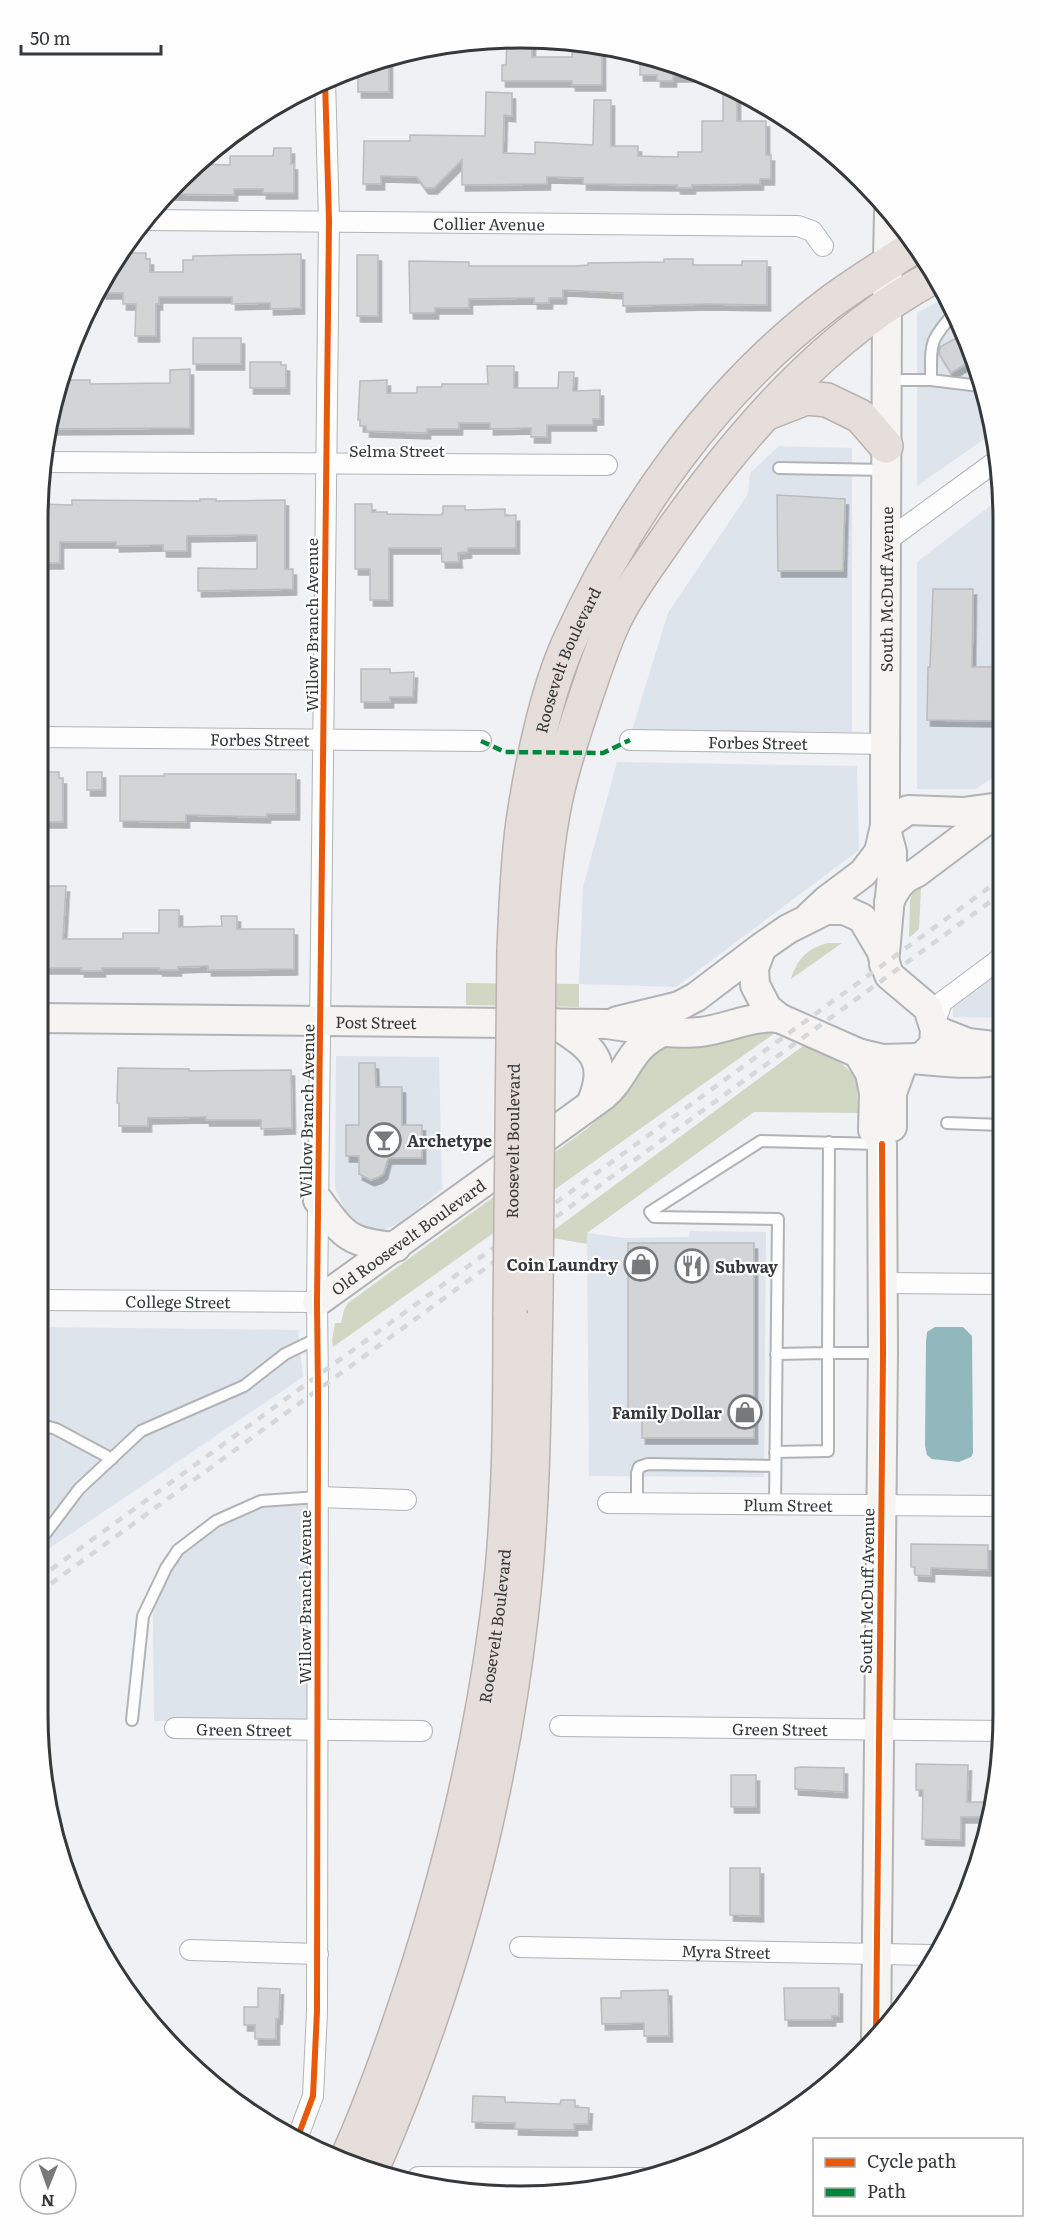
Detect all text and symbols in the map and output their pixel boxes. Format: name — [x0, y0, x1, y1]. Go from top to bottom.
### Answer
scale bar — [21, 18, 160, 56]
text: 50 m — [30, 24, 71, 51]
street label: Collier Avenue — [433, 211, 545, 236]
street label: Selma Street — [349, 438, 446, 462]
street label: South McDuff Avenue — [873, 506, 898, 672]
street label: Willow Branch Avenue — [299, 538, 323, 712]
street label: Roosevelt Boulevard — [528, 582, 606, 735]
street label: Forbes Street — [210, 727, 311, 751]
street label: Forbes Street — [708, 729, 809, 755]
street label: Post Street — [335, 1009, 417, 1034]
street label: Willow Branch Avenue — [292, 1024, 320, 1198]
street label: Roosevelt Boulevard — [499, 1063, 525, 1219]
bar icon: Archetype — [366, 1122, 402, 1158]
place label: Archetype — [407, 1128, 492, 1152]
street label: Old Roosevelt Boulevard — [326, 1172, 490, 1300]
shop icon: Coin Laundry — [623, 1246, 659, 1282]
restaurant icon: Subway — [674, 1248, 710, 1284]
place label: Coin Laundry — [507, 1252, 618, 1276]
place label: Subway — [715, 1254, 778, 1278]
street label: College Street — [125, 1289, 231, 1313]
shop icon: Family Dollar — [727, 1394, 763, 1430]
place label: Family Dollar — [612, 1400, 722, 1424]
street label: Plum Street — [743, 1492, 833, 1517]
street label: South McDuff Avenue — [853, 1508, 879, 1674]
street label: Willow Branch Avenue — [292, 1510, 316, 1684]
street label: Roosevelt Boulevard — [472, 1548, 516, 1705]
street label: Green Street — [196, 1716, 292, 1741]
street label: Green Street — [732, 1716, 828, 1741]
street label: Myra Street — [681, 1938, 771, 1964]
legend — [813, 2138, 1023, 2216]
text: Cycle path — [867, 2147, 956, 2174]
north arrow — [18, 2156, 78, 2216]
text: Path — [867, 2177, 906, 2204]
text: N — [41, 2190, 55, 2214]

